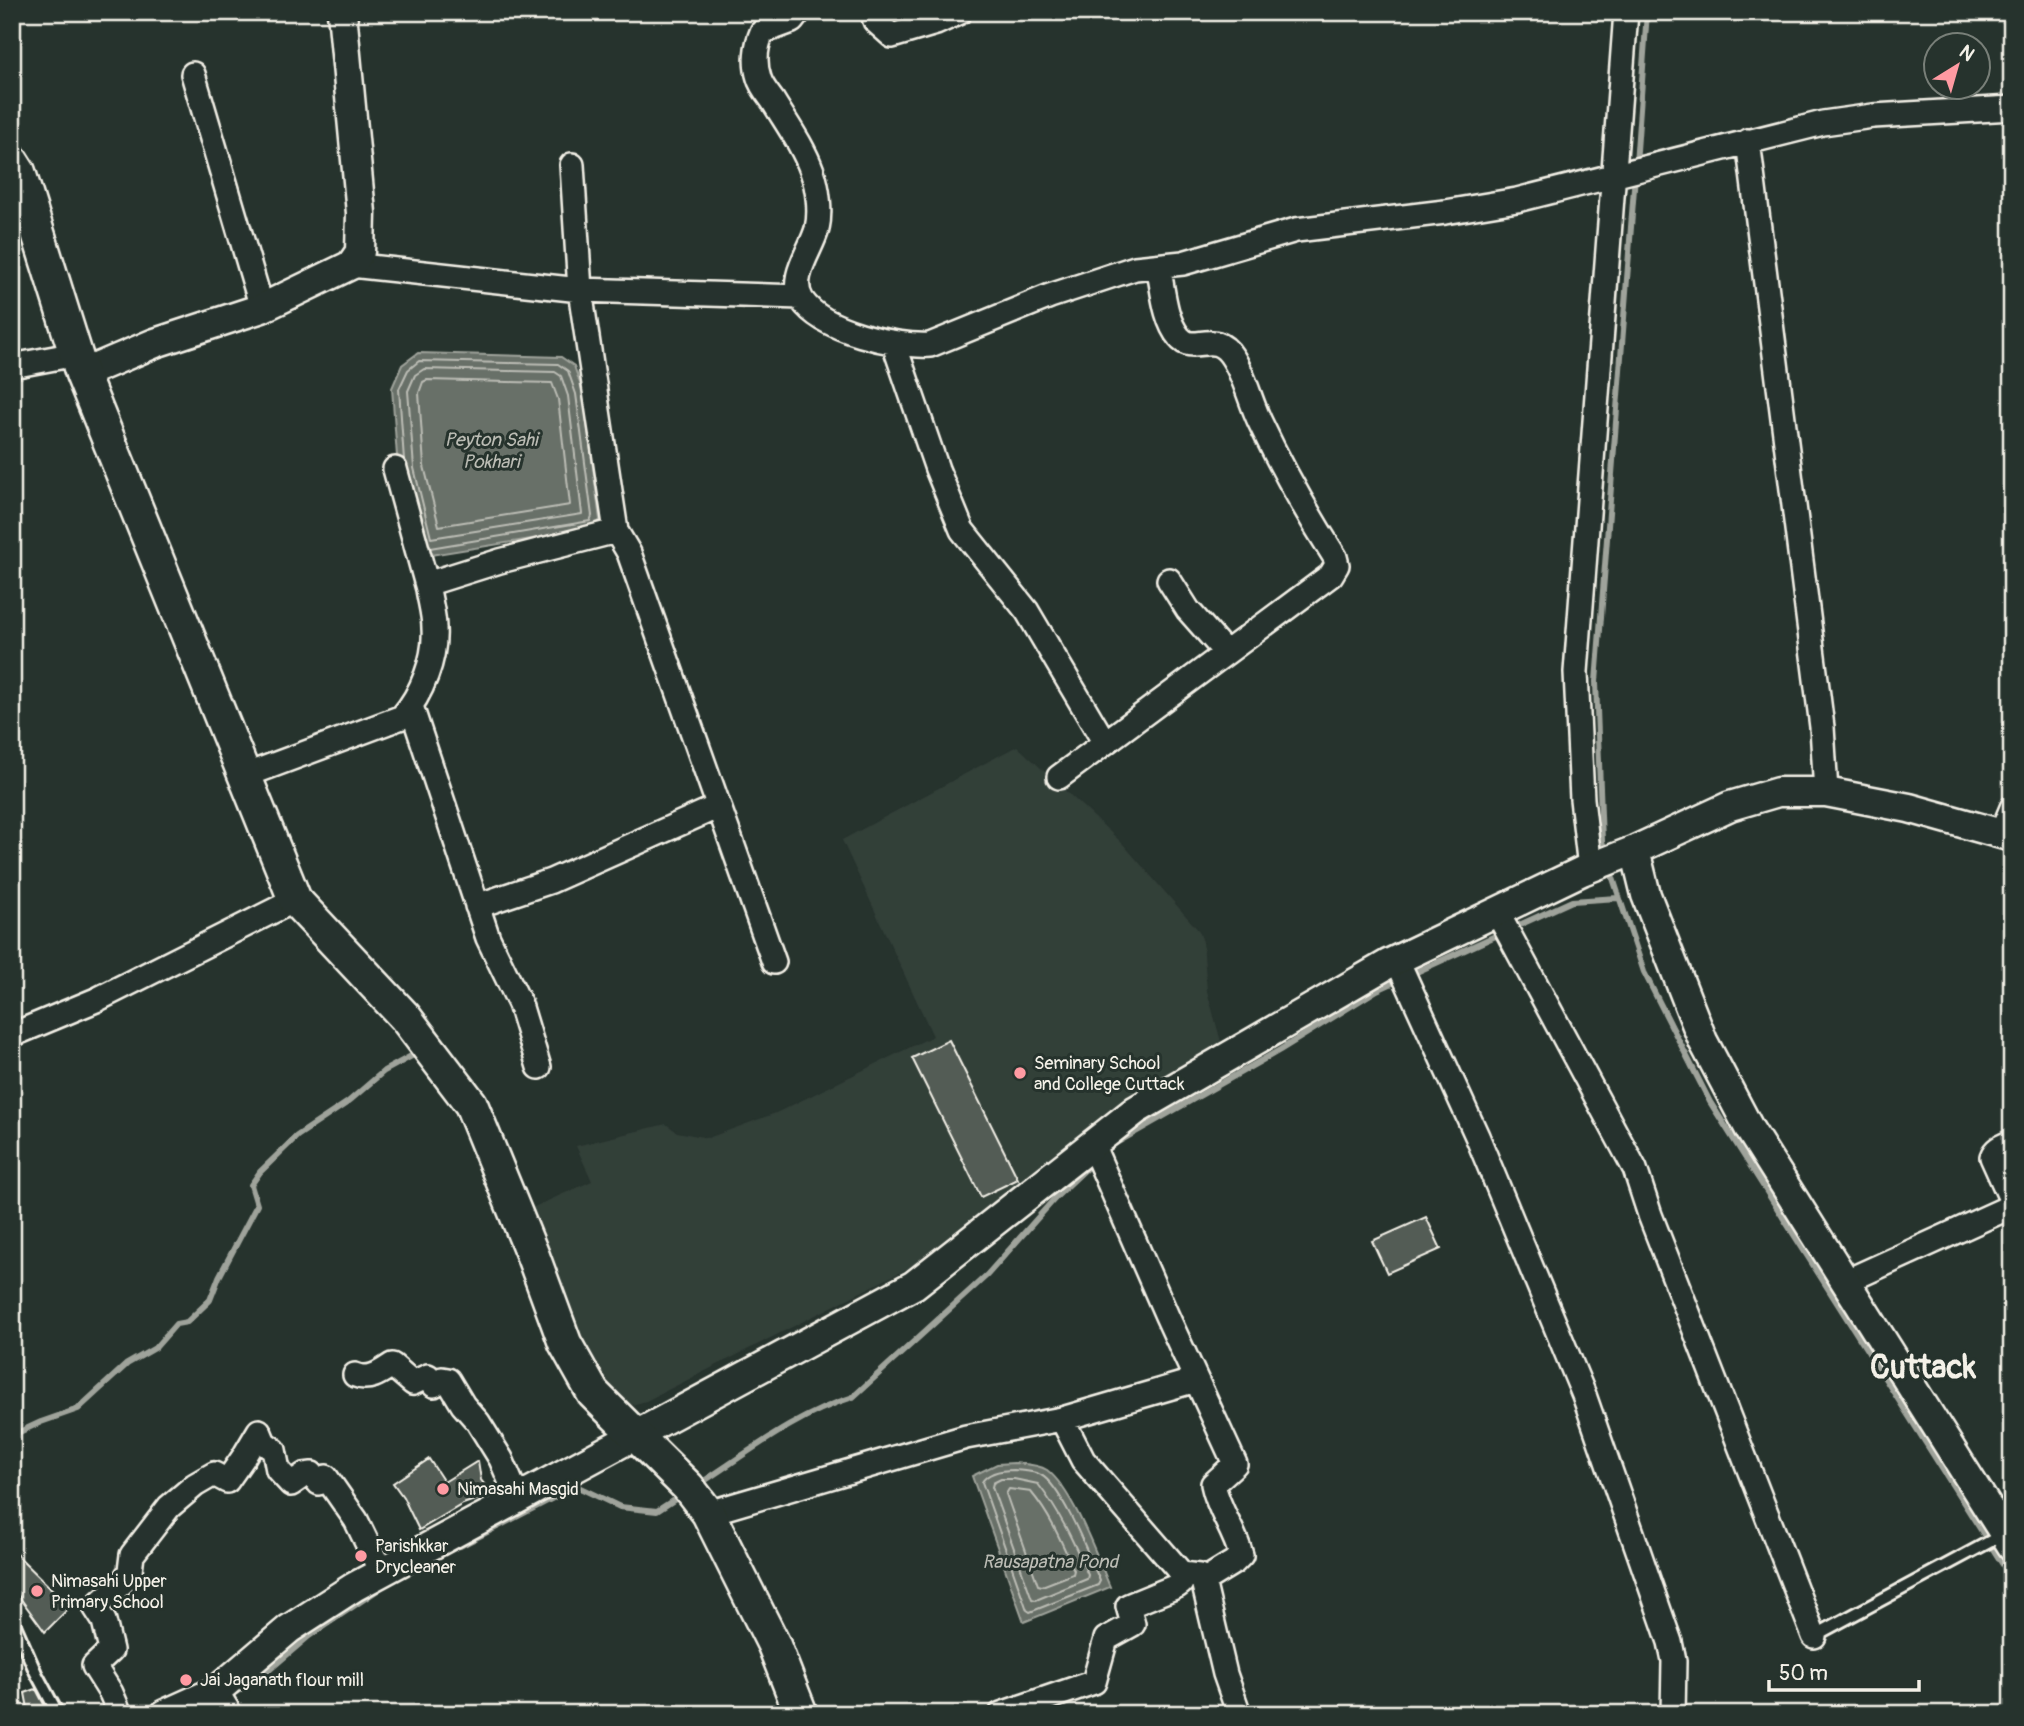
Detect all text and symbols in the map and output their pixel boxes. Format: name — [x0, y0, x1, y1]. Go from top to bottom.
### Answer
north arrow — [1923, 32, 1993, 102]
text: N — [1954, 40, 1979, 67]
water label: Peyton Sahi Pokhari — [445, 428, 540, 474]
place label: Seminary School and College Cuttack — [1034, 1052, 1185, 1096]
marker: Seminary School and College Cuttack — [1012, 1065, 1028, 1081]
district label: Cuttack — [1870, 1348, 1977, 1388]
place label: Nimasahi Masgid — [457, 1478, 579, 1501]
marker: Nimasahi Masgid — [435, 1481, 451, 1497]
place label: Parishkkar Drycleaner — [375, 1535, 457, 1579]
marker: Parishkkar Drycleaner — [353, 1548, 369, 1564]
water label: Rausapatna Pond — [982, 1550, 1120, 1574]
place label: Nimasahi Upper Primary School — [51, 1570, 167, 1614]
marker: Nimasahi Upper Primary School — [29, 1583, 45, 1599]
scale bar — [1769, 1649, 1919, 1693]
text: 50 m — [1779, 1660, 1828, 1687]
place label: Jai Jaganath flour mill — [200, 1669, 364, 1692]
marker: Jai Jaganath flour mill — [178, 1672, 194, 1688]

